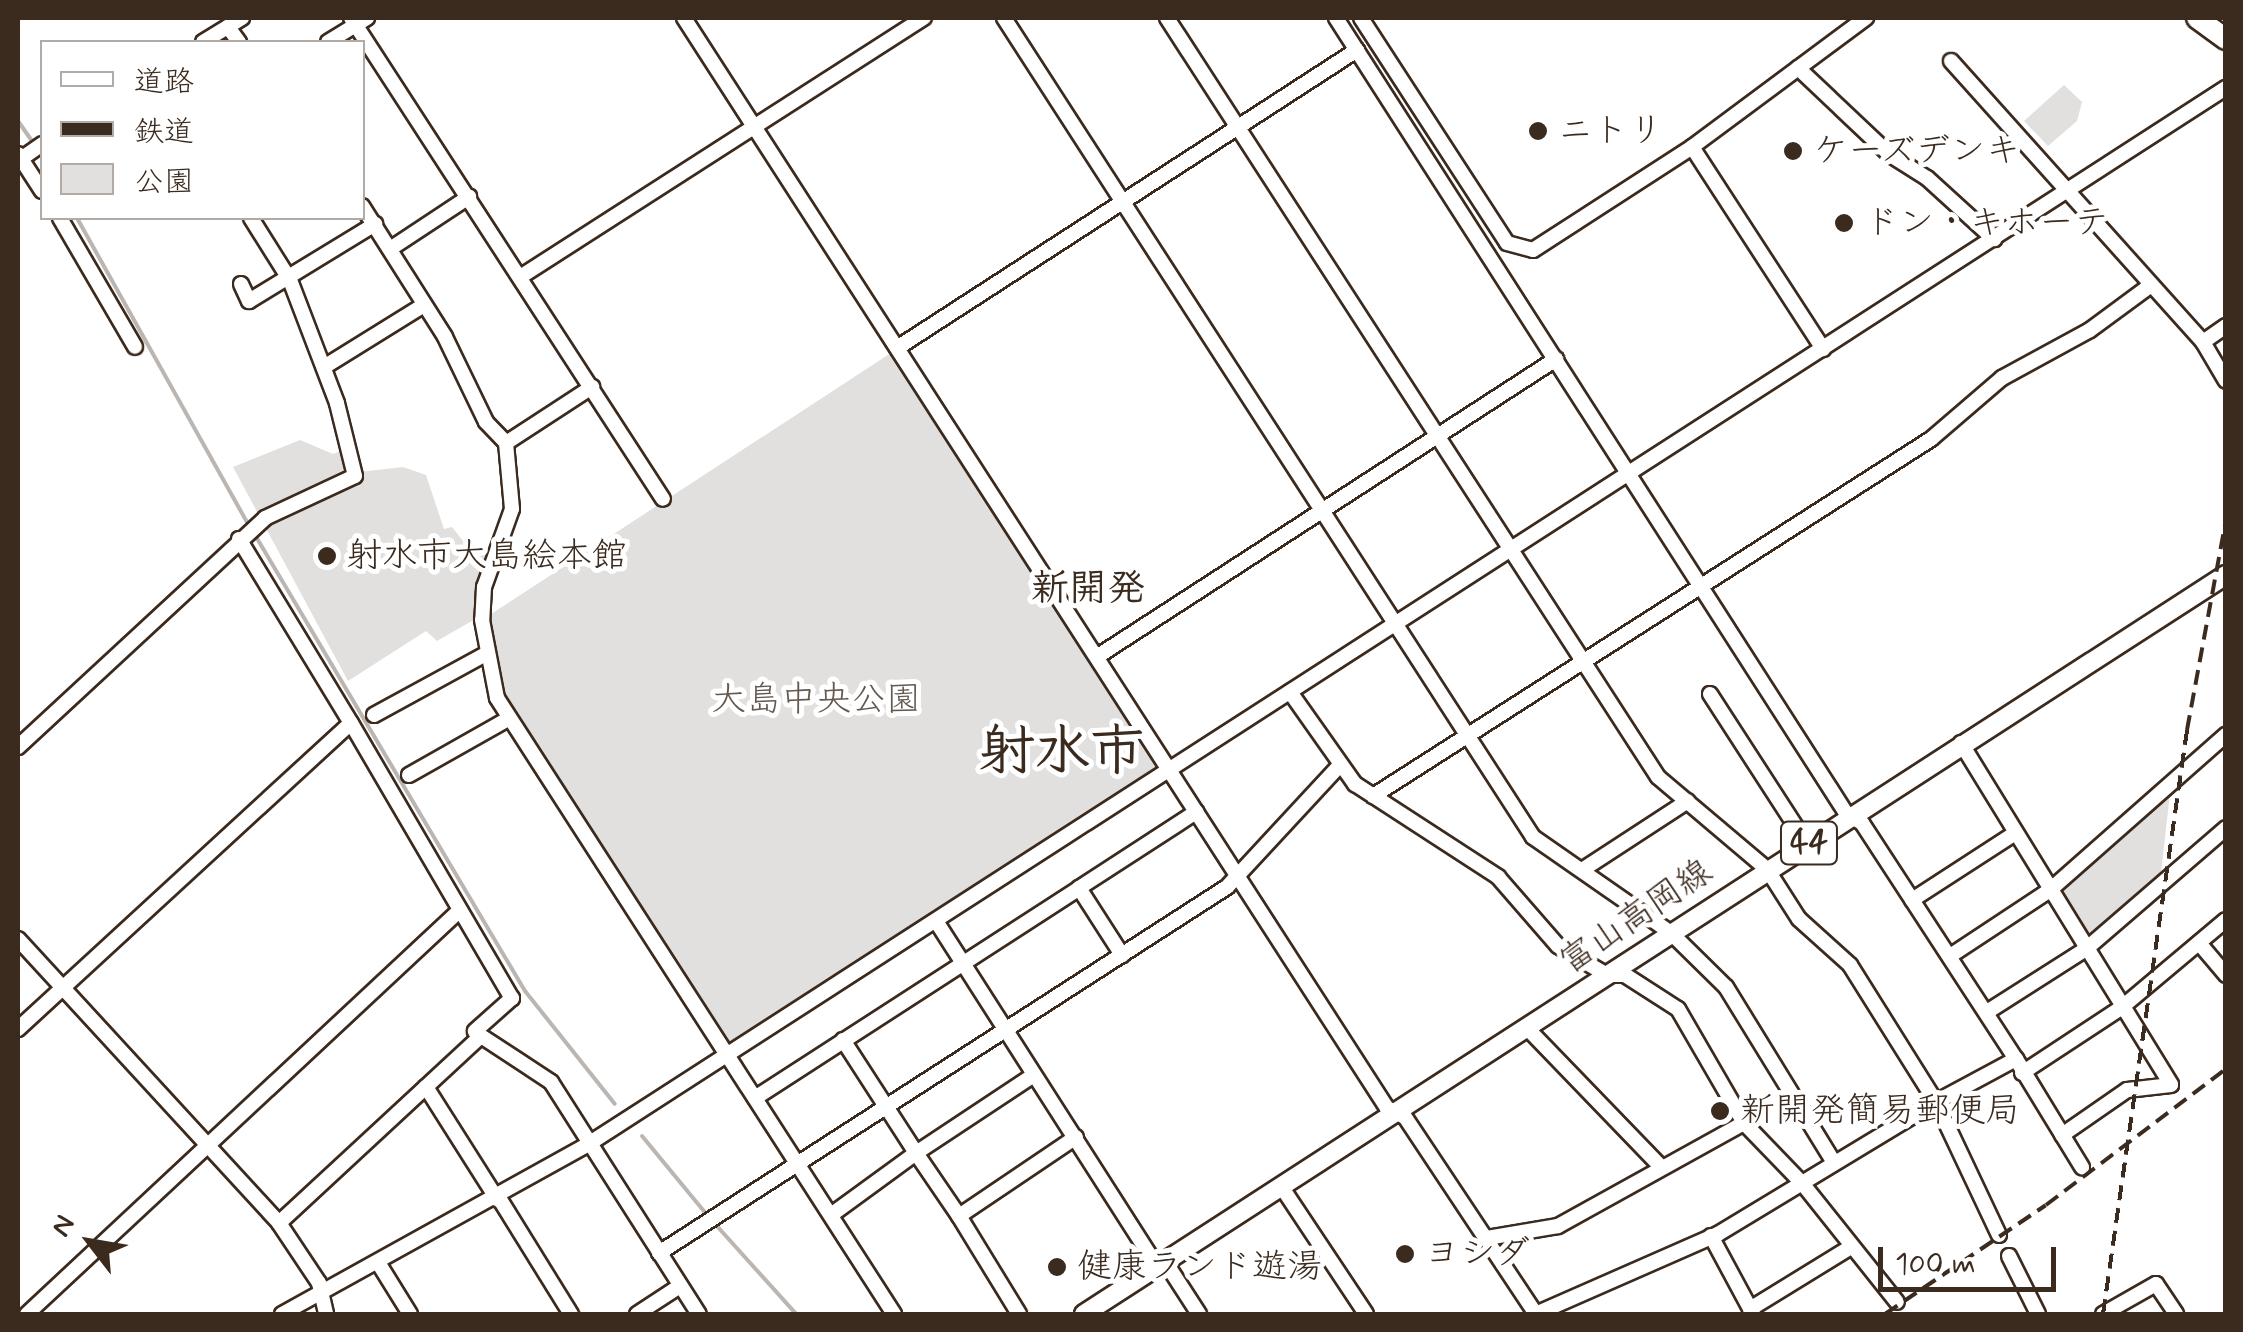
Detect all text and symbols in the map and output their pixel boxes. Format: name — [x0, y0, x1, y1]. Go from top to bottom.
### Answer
legend — [40, 40, 365, 220]
text: 道路 — [134, 63, 194, 102]
place label: ニトリ — [1558, 110, 1663, 152]
text: 鉄道 — [134, 113, 194, 152]
marker: ニトリ — [1527, 120, 1549, 142]
place label: ケーズデンキ — [1813, 130, 2023, 172]
marker: ケーズデンキ — [1782, 140, 1804, 162]
text: 公園 — [134, 163, 194, 202]
place label: ドン・キホーテ — [1864, 202, 2109, 244]
marker: ドン・キホーテ — [1833, 212, 1855, 234]
place label: 射水市大島絵本館 — [347, 535, 627, 577]
marker: 射水市大島絵本館 — [316, 545, 338, 567]
district label: 新開発 — [1031, 567, 1145, 613]
park label: 大島中央公園 — [711, 679, 921, 721]
district label: 射水市 — [980, 721, 1144, 787]
road number: 44 — [1779, 816, 1839, 870]
street label: 富山高岡線 — [1552, 851, 1720, 983]
place label: 新開発簡易郵便局 — [1740, 1090, 2020, 1132]
marker: 新開発簡易郵便局 — [1709, 1100, 1731, 1122]
north arrow — [40, 1192, 140, 1292]
text: N — [43, 1209, 85, 1244]
scale bar — [1883, 1227, 2060, 1289]
place label: ヨシダ — [1425, 1233, 1530, 1275]
marker: ヨシダ — [1394, 1243, 1416, 1265]
text: 100 m — [1895, 1245, 1976, 1284]
place label: 健康ランド遊湯 — [1077, 1246, 1322, 1288]
marker: 健康ランド遊湯 — [1046, 1256, 1068, 1278]

